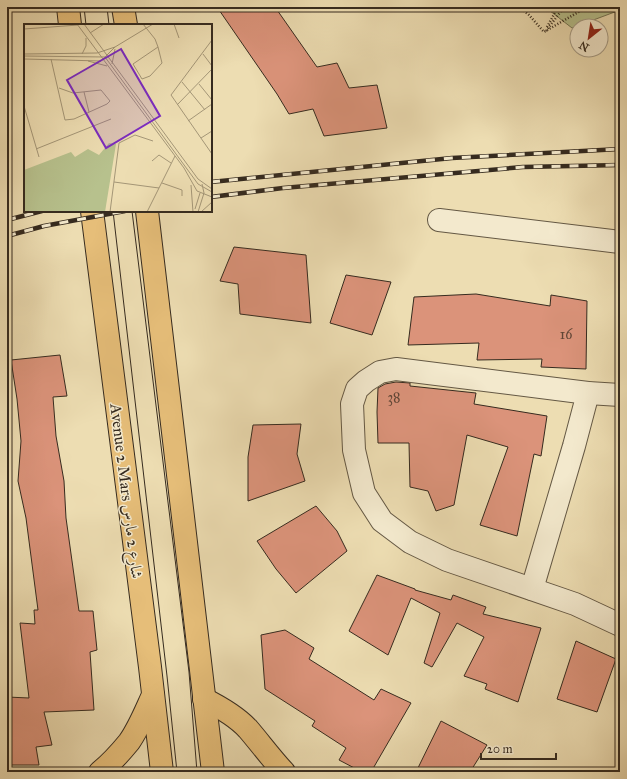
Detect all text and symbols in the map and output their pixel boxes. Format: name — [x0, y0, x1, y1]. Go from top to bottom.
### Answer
north arrow — [569, 18, 609, 58]
inset map — [24, 24, 212, 212]
text: N — [576, 38, 592, 54]
house number: 16 — [560, 326, 573, 343]
house number: 38 — [387, 389, 401, 406]
street label: Avenue 2 Mars شارع 2 مارس — [102, 402, 147, 580]
scale bar — [481, 735, 556, 761]
text: 20 m — [487, 742, 513, 756]

